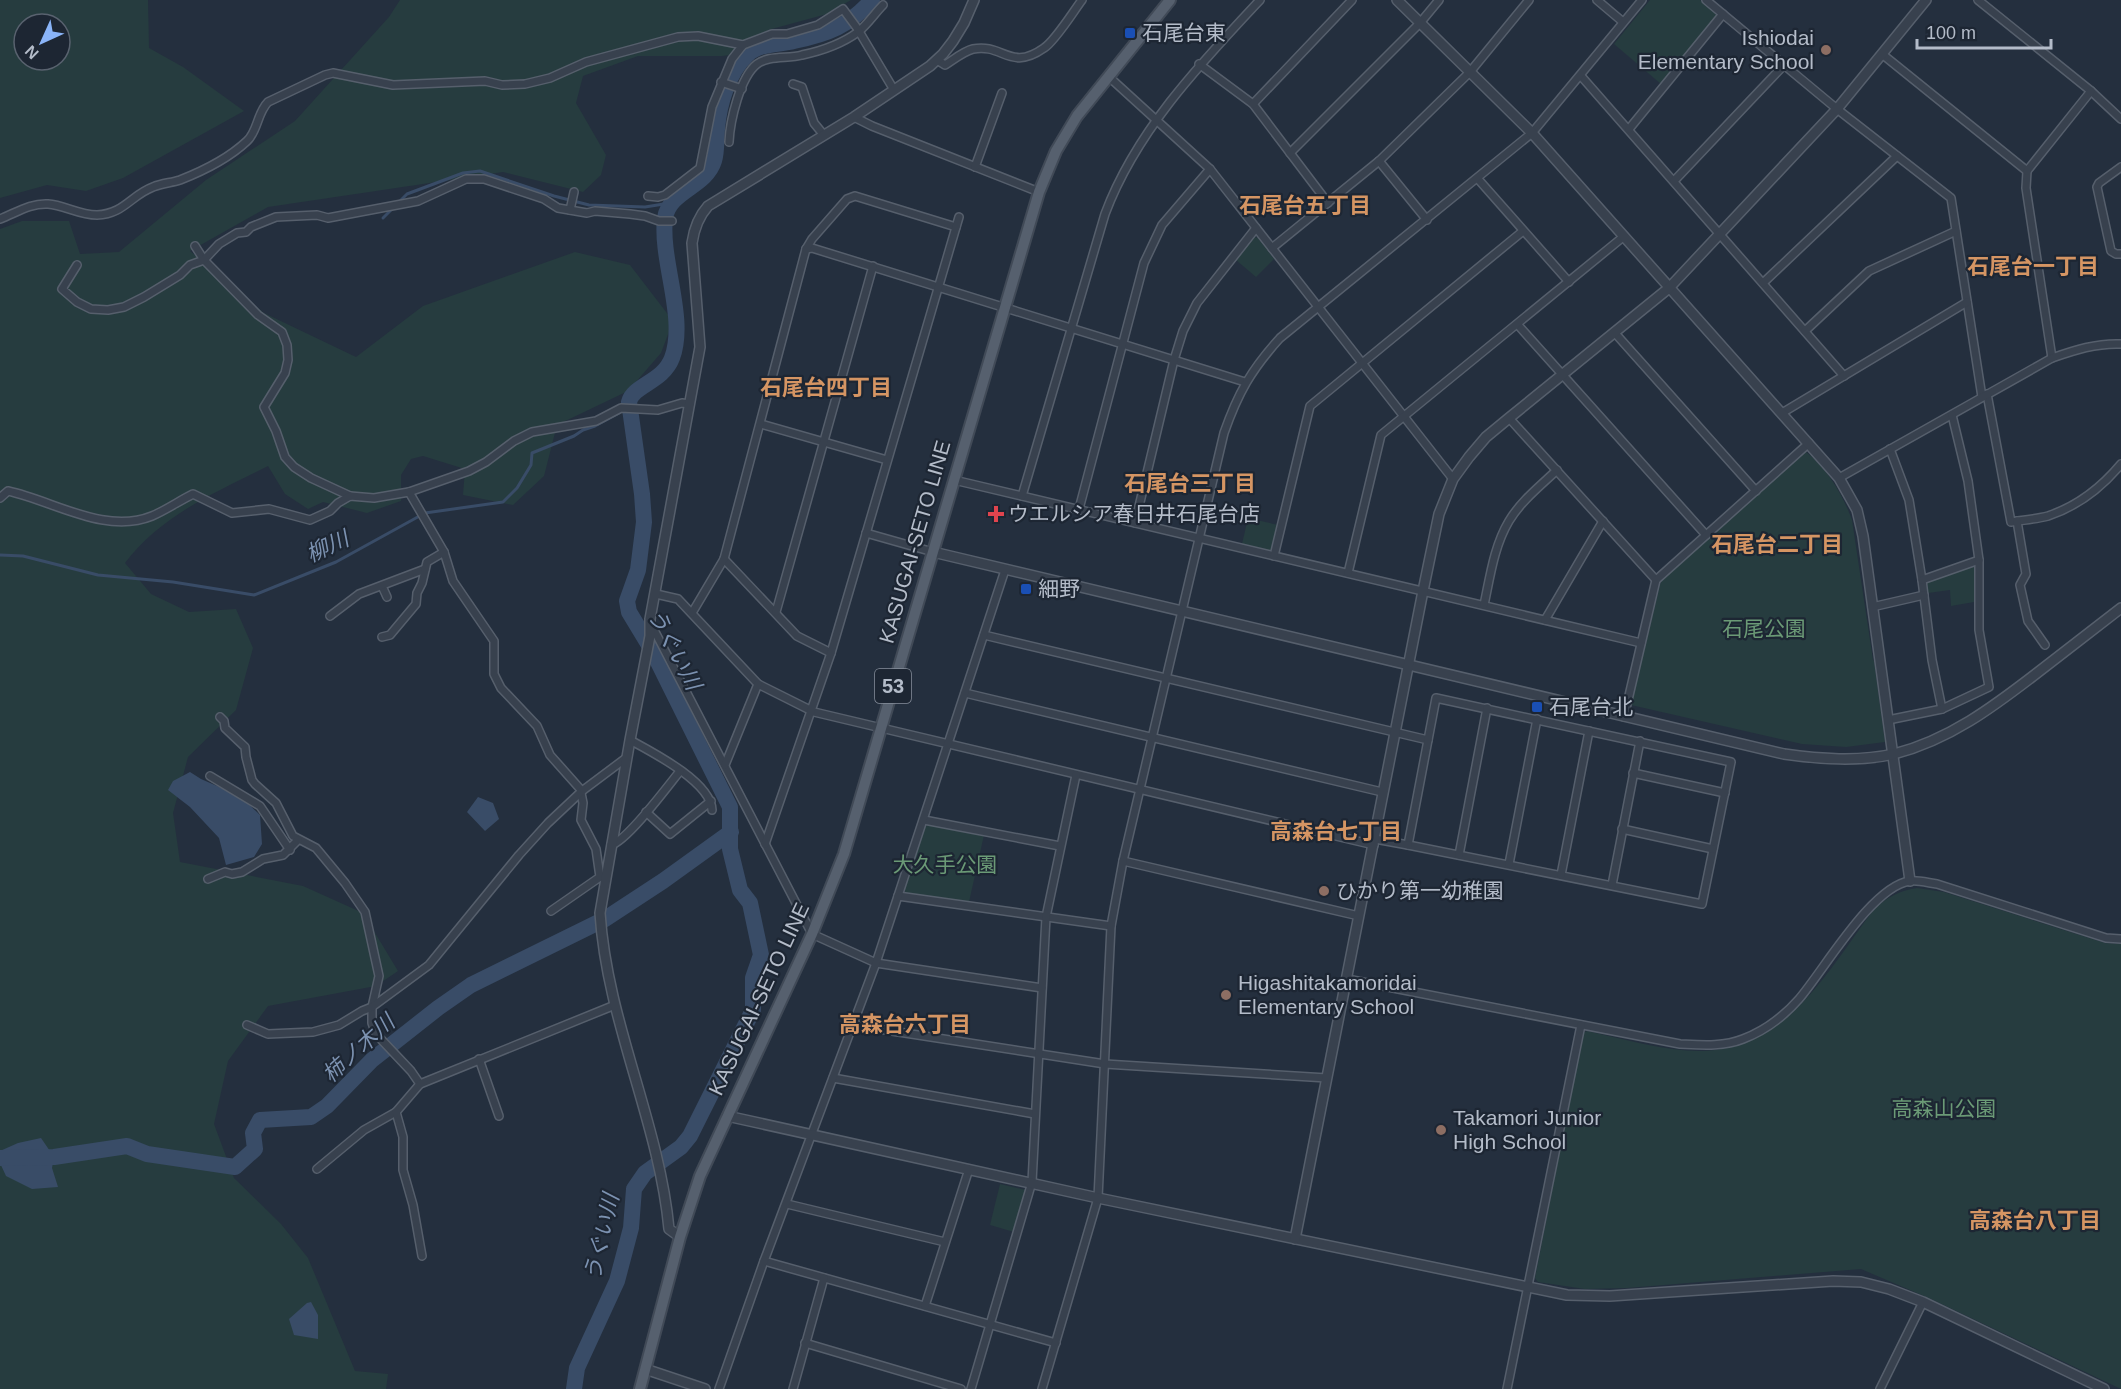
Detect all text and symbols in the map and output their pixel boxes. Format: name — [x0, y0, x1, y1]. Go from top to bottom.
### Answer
north arrow — [12, 12, 72, 72]
scale bar — [1917, 12, 2050, 50]
place label: 石尾台東 — [1142, 21, 1226, 44]
text: 100 m — [1926, 23, 1976, 43]
marker: 石尾台東 — [1123, 26, 1137, 40]
place label: Ishiodai Elementary School — [1638, 26, 1814, 73]
text: N — [22, 42, 42, 62]
marker: Ishiodai Elementary School — [1819, 43, 1833, 57]
district label: 石尾台五丁目 — [1239, 193, 1371, 218]
district label: 石尾台一丁目 — [1967, 254, 2099, 279]
district label: 石尾台四丁目 — [760, 375, 892, 400]
street label: KASUGAI-SETO LINE — [875, 438, 954, 646]
district label: 石尾台三丁目 — [1124, 471, 1256, 496]
place label: ウエルシア春日井石尾台店 — [1008, 502, 1260, 525]
marker: ウエルシア春日井石尾台店 — [989, 507, 1003, 521]
water label: 柳川 — [302, 525, 354, 567]
district label: 石尾台二丁目 — [1711, 532, 1843, 557]
place label: 細野 — [1038, 577, 1080, 600]
marker: 細野 — [1019, 582, 1033, 596]
water label: うぐい川 — [643, 605, 707, 696]
park label: 石尾公園 — [1722, 617, 1806, 640]
road number: 53 — [875, 669, 911, 703]
place label: 石尾台北 — [1549, 695, 1633, 718]
marker: 石尾台北 — [1530, 700, 1544, 714]
district label: 高森台七丁目 — [1270, 819, 1402, 844]
park label: 大久手公園 — [893, 853, 998, 876]
place label: ひかり第一幼稚園 — [1336, 879, 1504, 902]
marker: ひかり第一幼稚園 — [1317, 884, 1331, 898]
street label: KASUGAI-SETO LINE — [704, 899, 813, 1099]
place label: Higashitakamoridai Elementary School — [1238, 971, 1417, 1018]
marker: Higashitakamoridai Elementary School — [1219, 988, 1233, 1002]
water label: 柿ノ木川 — [317, 1008, 401, 1087]
district label: 高森台六丁目 — [839, 1012, 971, 1037]
park label: 高森山公園 — [1892, 1097, 1997, 1120]
place label: Takamori Junior High School — [1453, 1106, 1601, 1153]
marker: Takamori Junior High School — [1434, 1123, 1448, 1137]
water label: うぐい川 — [579, 1189, 624, 1283]
district label: 高森台八丁目 — [1969, 1208, 2101, 1233]

